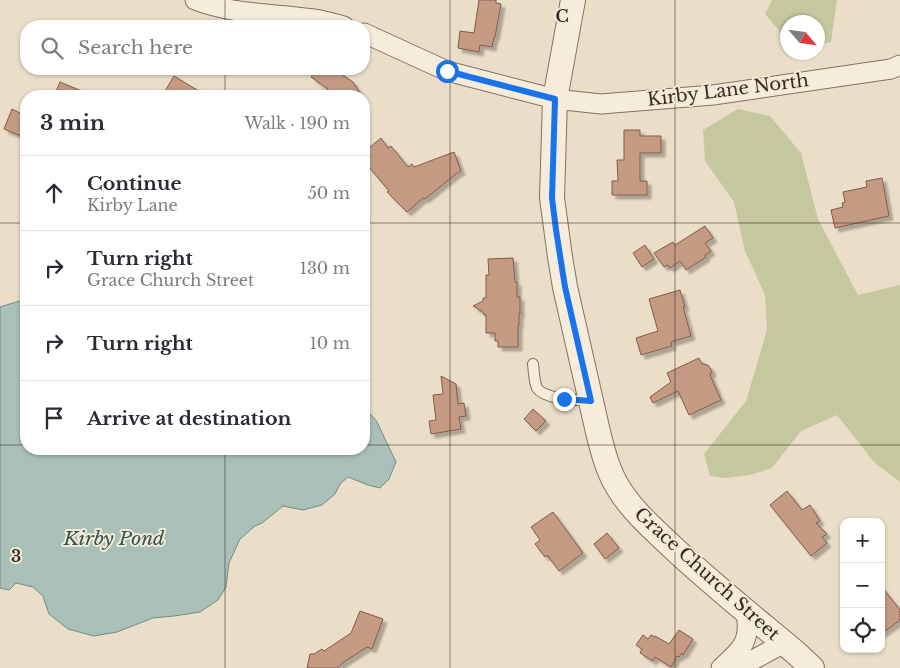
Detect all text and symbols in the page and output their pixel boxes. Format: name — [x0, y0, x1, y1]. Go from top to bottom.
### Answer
text: C — [555, 6, 569, 26]
north arrow — [780, 15, 825, 60]
search box — [20, 20, 370, 75]
icon: search — [38, 34, 66, 62]
text: Search here — [78, 36, 193, 59]
route start — [436, 60, 459, 83]
street label: Kirby Lane North — [646, 69, 810, 111]
text: 3 min — [40, 110, 105, 136]
text: Walk · 190 m — [245, 113, 350, 133]
text: Continue — [87, 172, 182, 195]
icon: ahead — [40, 179, 68, 207]
text: 50 m — [308, 183, 350, 203]
text: Kirby Lane — [87, 195, 178, 215]
text: Turn right — [87, 247, 193, 270]
icon: right — [40, 254, 68, 282]
text: 130 m — [300, 258, 350, 278]
text: Grace Church Street — [87, 270, 254, 290]
icon: right — [40, 329, 68, 357]
text: Turn right — [87, 332, 193, 355]
text: 10 m — [310, 333, 350, 353]
route end — [553, 388, 576, 411]
icon: arrive — [40, 404, 68, 432]
text: Arrive at destination — [87, 407, 291, 430]
street label: Grace Church Street — [630, 503, 784, 645]
map controls — [840, 518, 885, 653]
button: + — [840, 518, 885, 563]
water label: Kirby Pond — [63, 527, 165, 550]
text: 3 — [11, 546, 21, 566]
button: − — [840, 563, 885, 608]
button: locate — [840, 608, 885, 653]

